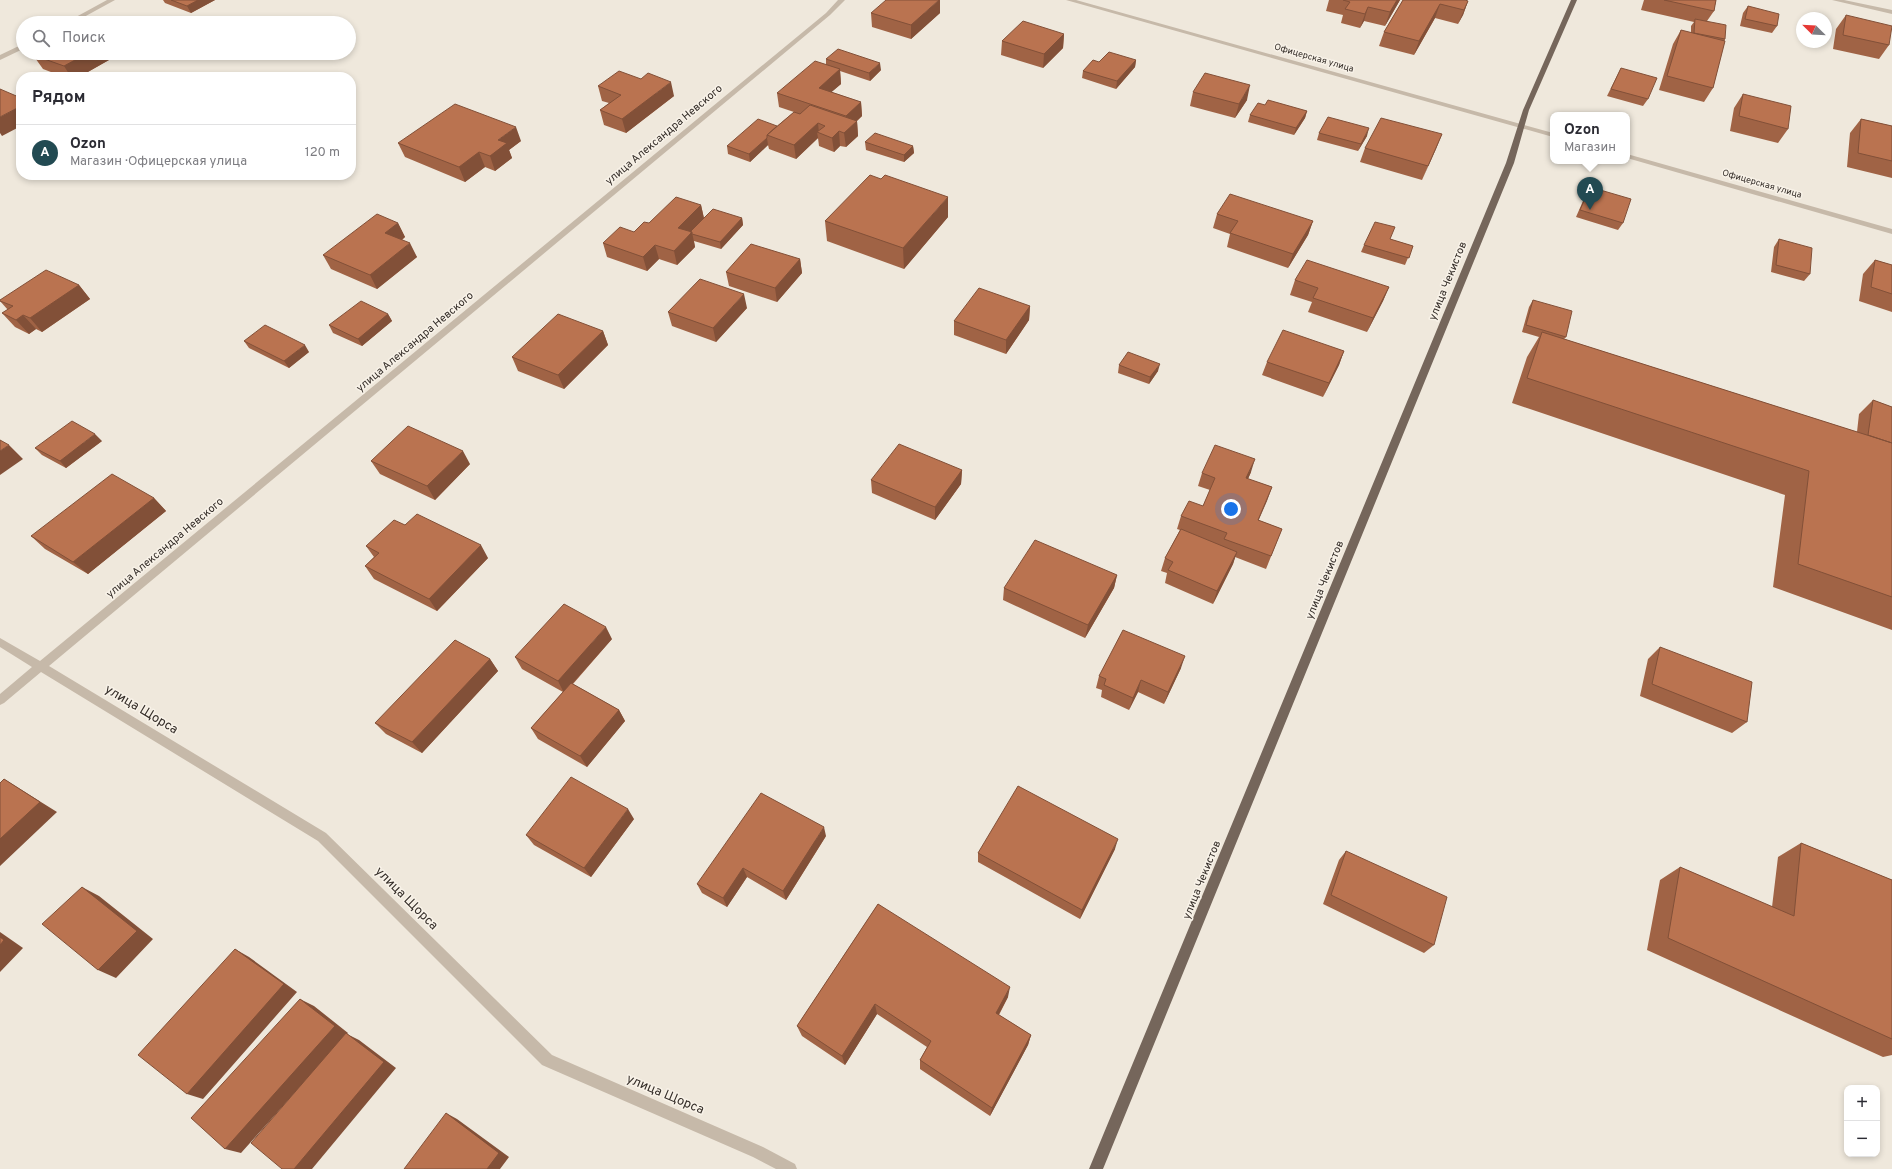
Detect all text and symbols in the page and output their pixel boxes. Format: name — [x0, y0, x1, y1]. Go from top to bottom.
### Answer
north arrow — [1796, 12, 1832, 48]
search box — [16, 16, 356, 60]
icon: search — [30, 27, 52, 49]
text: Поиск — [62, 29, 106, 48]
street label: Офицерская улица — [1273, 41, 1355, 75]
street label: улица Александра Невского — [602, 82, 726, 188]
text: Рядом — [32, 87, 85, 109]
popup — [1550, 112, 1630, 164]
text: Ozon — [1564, 121, 1600, 140]
text: Ozon — [70, 135, 106, 154]
text: Магазин — [1564, 140, 1616, 156]
text: A — [40, 145, 50, 161]
text: 120 m — [305, 145, 340, 161]
text: Магазин · Офицерская улица — [70, 154, 247, 170]
street label: Офицерская улица — [1721, 167, 1803, 201]
pin: A — [1577, 177, 1603, 210]
street label: улица Чекистов — [1426, 240, 1470, 322]
street label: улица Александра Невского — [353, 289, 477, 395]
street label: улица Александра Невского — [103, 495, 227, 601]
your location — [1221, 499, 1241, 519]
street label: улица Чекистов — [1303, 539, 1347, 621]
street label: улица Щорса — [101, 682, 181, 738]
street label: улица Чекистов — [1180, 839, 1224, 921]
street label: улица Щорса — [371, 864, 441, 934]
street label: улица Щорса — [624, 1071, 706, 1119]
map controls — [1844, 1085, 1880, 1157]
button: + — [1844, 1085, 1880, 1121]
button: − — [1844, 1121, 1880, 1157]

